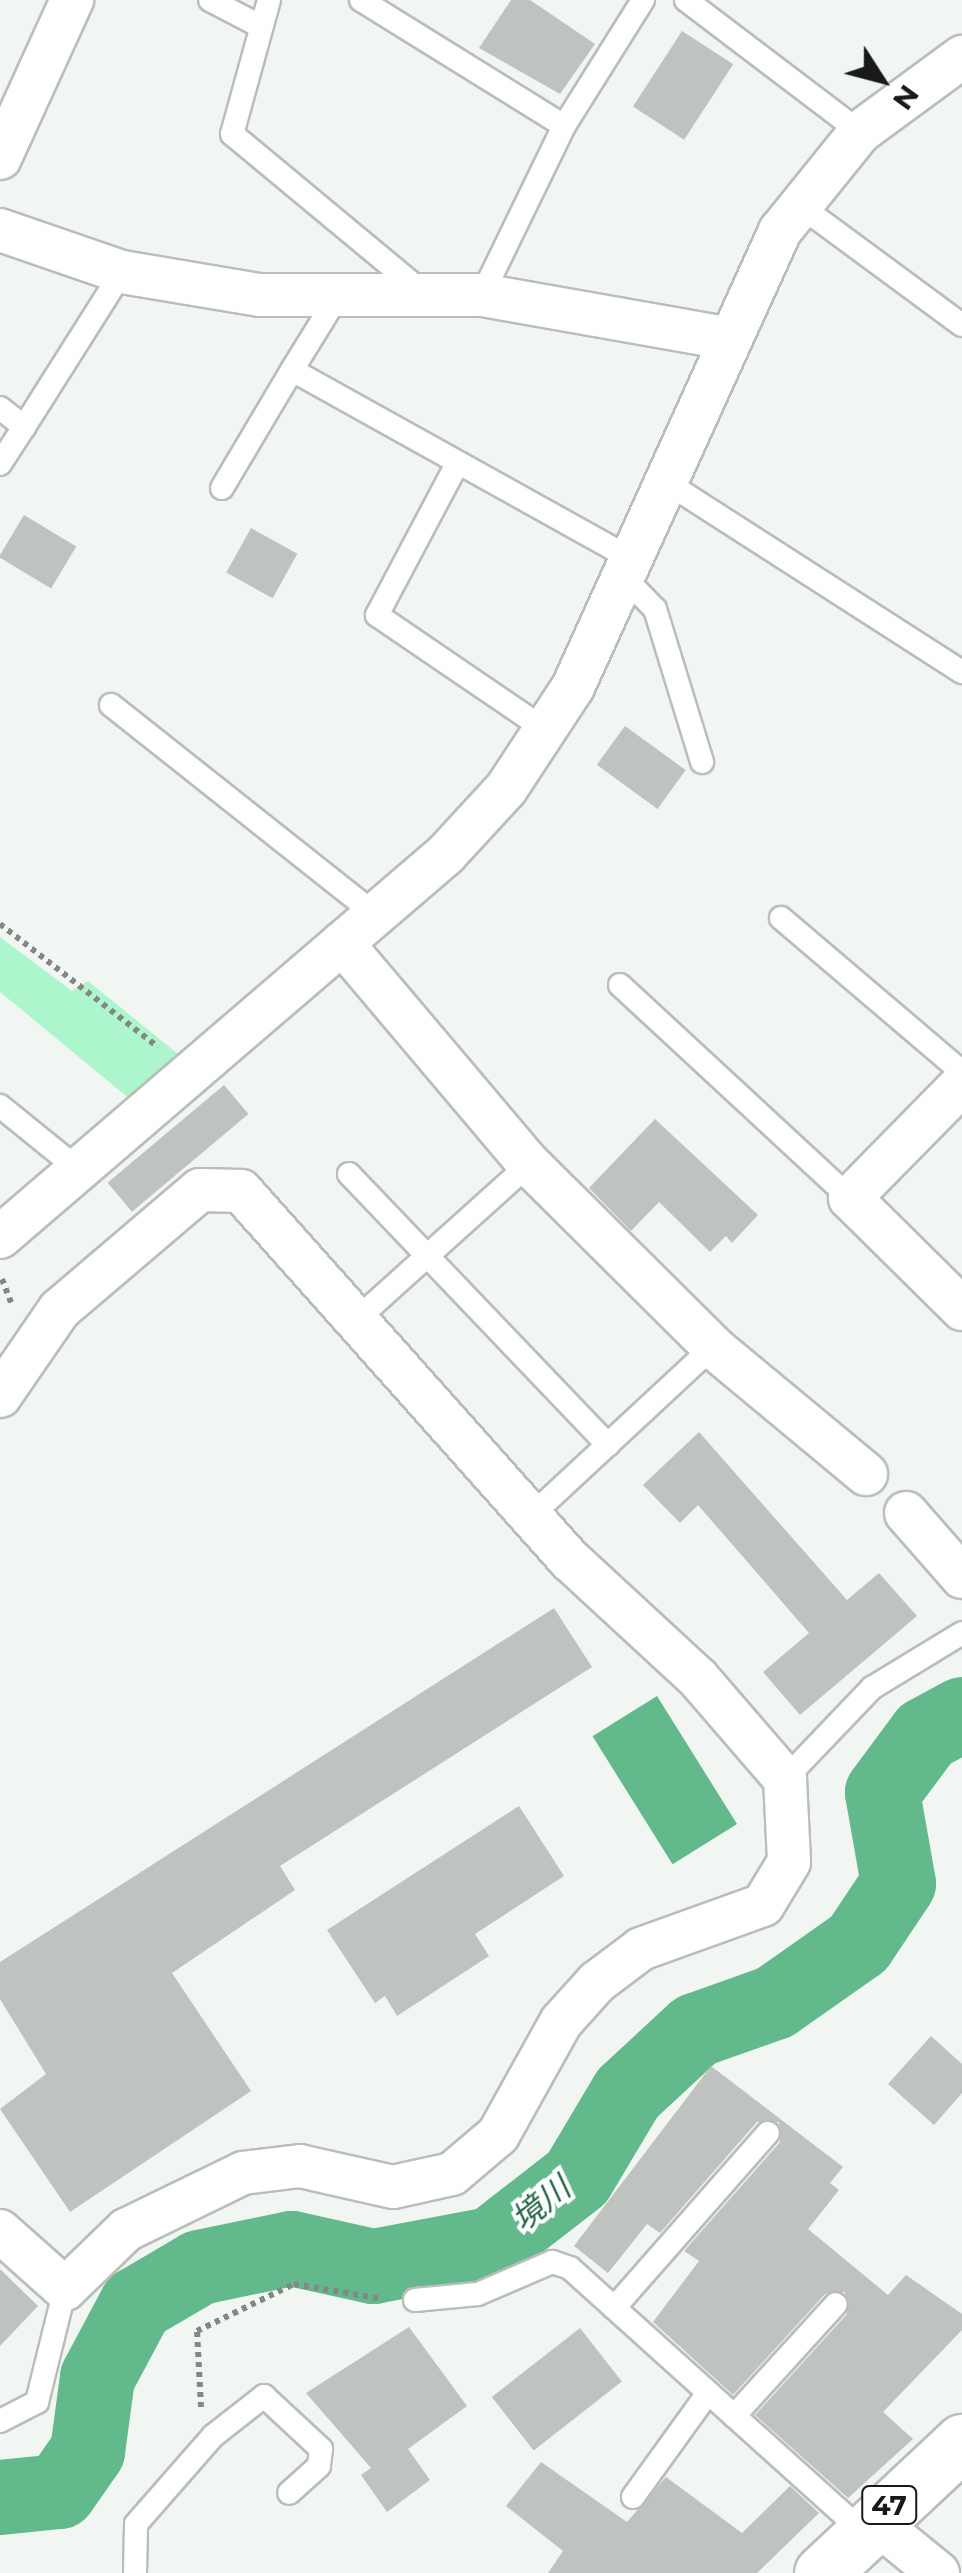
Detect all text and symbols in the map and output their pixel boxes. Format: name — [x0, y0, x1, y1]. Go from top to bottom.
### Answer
north arrow — [832, 30, 932, 130]
text: N — [886, 78, 927, 117]
water label: 境川 — [504, 2169, 578, 2239]
road number: 47 — [859, 2482, 919, 2528]

